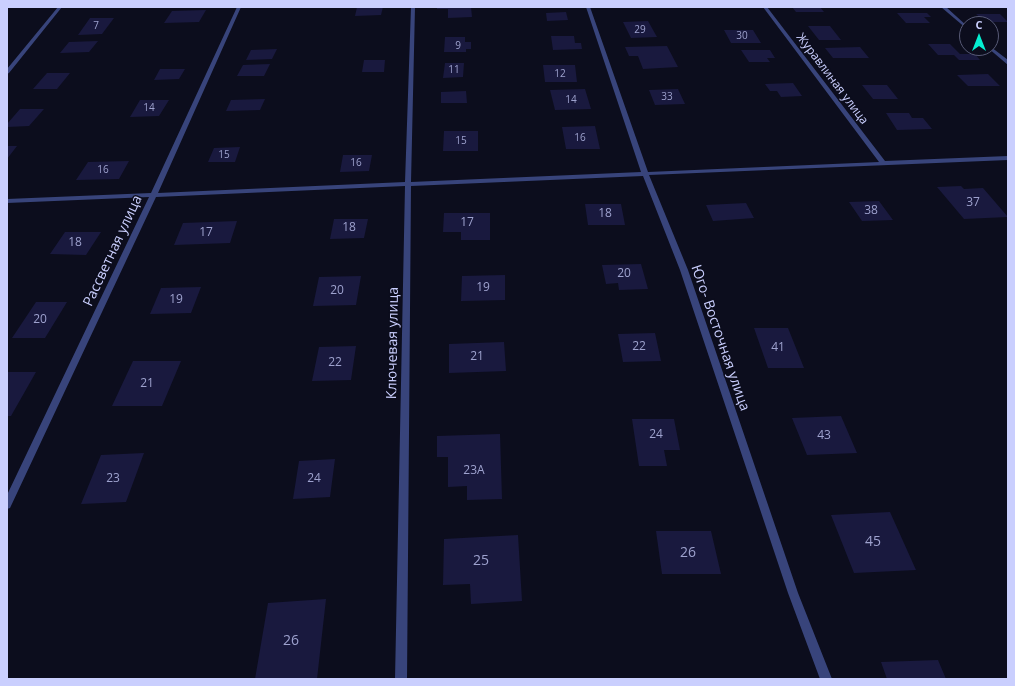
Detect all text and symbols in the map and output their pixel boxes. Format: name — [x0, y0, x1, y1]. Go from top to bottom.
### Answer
north arrow — [959, 16, 999, 56]
text: С — [975, 17, 983, 32]
house number: 7 — [93, 20, 99, 32]
house number: 29 — [634, 24, 646, 36]
house number: 30 — [736, 30, 748, 42]
street label: Журавлиная улица — [793, 31, 871, 127]
house number: 9 — [455, 40, 461, 52]
house number: 11 — [448, 64, 460, 76]
house number: 12 — [554, 68, 566, 80]
house number: 33 — [661, 91, 673, 103]
house number: 14 — [565, 94, 577, 106]
house number: 14 — [143, 102, 155, 114]
house number: 16 — [574, 132, 586, 144]
house number: 15 — [455, 135, 467, 147]
house number: 15 — [218, 149, 230, 161]
house number: 16 — [350, 157, 362, 169]
house number: 16 — [97, 164, 109, 176]
street label: Рассветная улица — [80, 193, 146, 309]
house number: 37 — [966, 196, 980, 210]
house number: 38 — [864, 204, 878, 218]
house number: 18 — [598, 207, 612, 221]
house number: 17 — [460, 216, 474, 230]
house number: 18 — [342, 221, 356, 235]
house number: 17 — [199, 226, 213, 240]
house number: 18 — [68, 236, 82, 250]
street label: Юго- Восточная улица — [687, 263, 753, 413]
house number: 20 — [617, 267, 631, 281]
house number: 19 — [476, 281, 490, 295]
house number: 20 — [330, 284, 344, 298]
street label: Ключевая улица — [384, 287, 402, 399]
house number: 19 — [169, 293, 183, 307]
house number: 20 — [33, 313, 47, 327]
house number: 22 — [632, 340, 646, 354]
house number: 41 — [771, 341, 785, 355]
house number: 21 — [470, 350, 484, 364]
house number: 22 — [328, 356, 342, 370]
house number: 21 — [140, 377, 154, 391]
house number: 24 — [649, 428, 663, 442]
house number: 43 — [817, 429, 831, 443]
house number: 23А — [463, 464, 485, 478]
house number: 23 — [106, 472, 120, 486]
house number: 24 — [307, 472, 321, 486]
house number: 45 — [865, 534, 881, 550]
house number: 26 — [680, 545, 696, 561]
house number: 25 — [473, 553, 489, 569]
house number: 26 — [283, 633, 299, 649]

